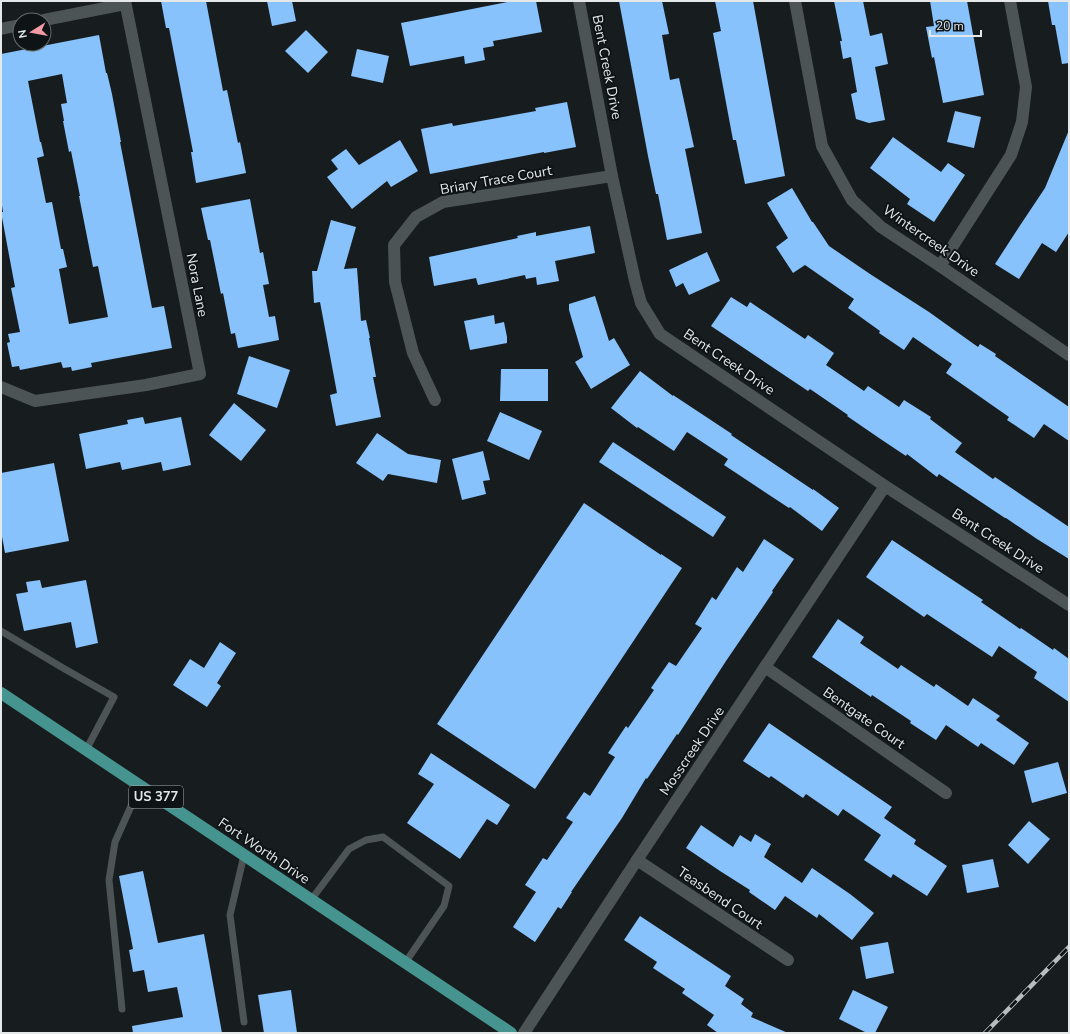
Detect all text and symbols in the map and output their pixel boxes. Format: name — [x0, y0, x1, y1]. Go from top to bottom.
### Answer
north arrow — [12, 12, 52, 52]
scale bar — [930, 12, 981, 38]
street label: Bent Creek Drive — [588, 13, 626, 121]
text: 20 m — [936, 18, 964, 34]
text: N — [15, 28, 31, 39]
street label: Briary Trace Court — [439, 161, 554, 199]
street label: Wintercreek Drive — [879, 201, 983, 281]
street label: Nora Lane — [182, 252, 212, 318]
street label: Bent Creek Drive — [680, 324, 778, 400]
street label: Bent Creek Drive — [948, 504, 1048, 578]
street label: Bentgate Court — [819, 683, 909, 753]
street label: Mosscreek Drive — [655, 703, 729, 799]
road number: US 377 — [129, 786, 183, 808]
street label: Fort Worth Drive — [215, 813, 313, 889]
street label: Teasbend Court — [674, 862, 766, 934]

